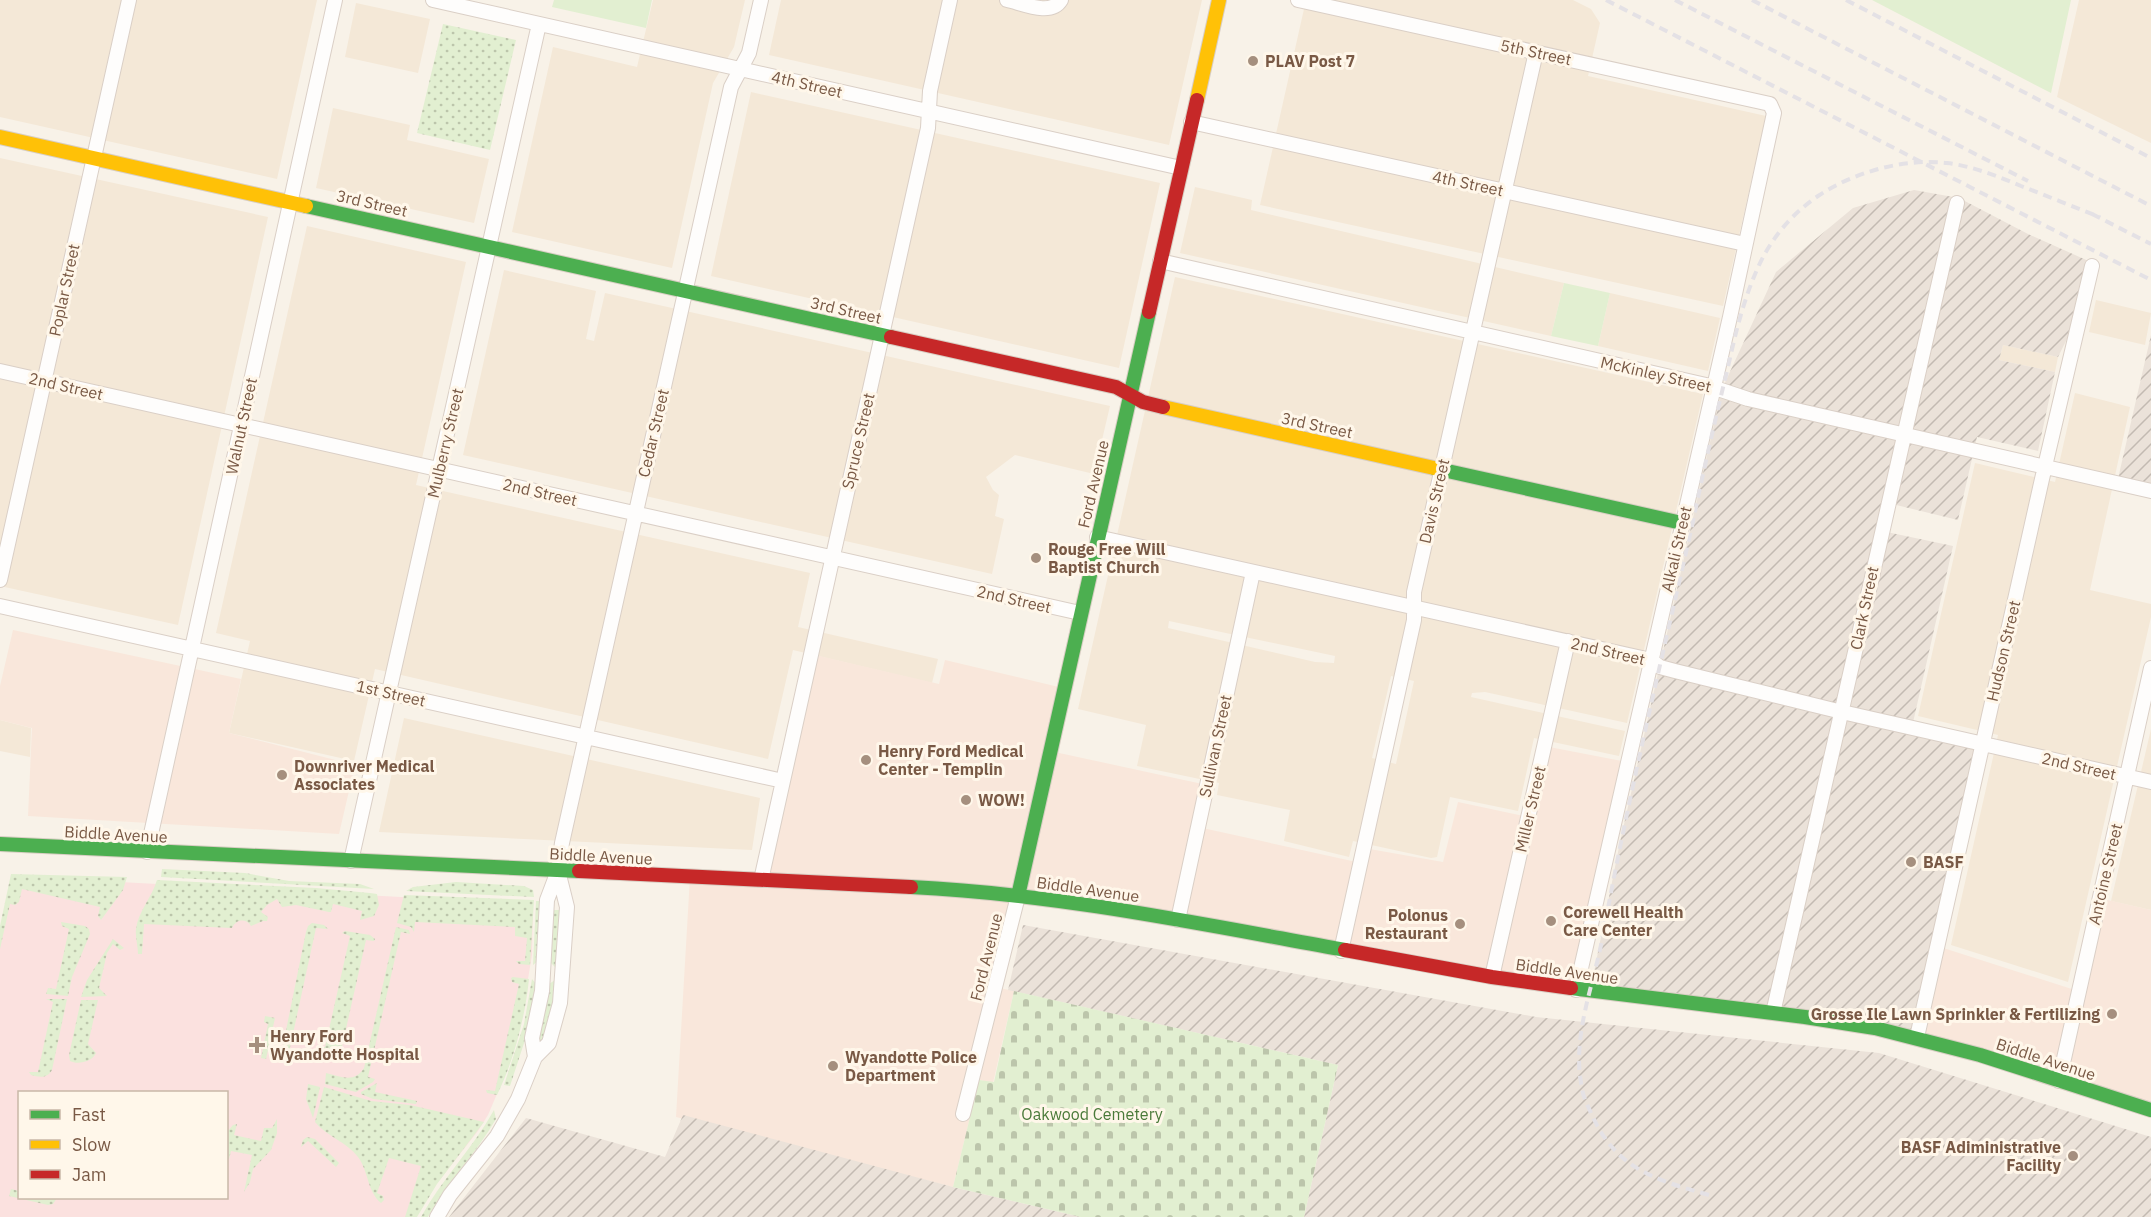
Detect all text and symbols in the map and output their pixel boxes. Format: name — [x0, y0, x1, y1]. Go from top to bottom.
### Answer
street label: 5th Street — [1499, 35, 1573, 69]
place label: PLAV Post 7 — [1265, 51, 1355, 71]
marker: PLAV Post 7 — [1246, 54, 1260, 68]
street label: 4th Street — [770, 66, 844, 102]
street label: 4th Street — [1431, 166, 1505, 200]
street label: 3rd Street — [335, 185, 409, 221]
street label: Poplar Street — [44, 242, 84, 338]
street label: 3rd Street — [809, 292, 883, 328]
street label: McKinley Street — [1599, 352, 1713, 396]
street label: 2nd Street — [27, 368, 105, 404]
street label: Walnut Street — [221, 376, 261, 476]
street label: Mulberry Street — [423, 386, 467, 500]
street label: Cedar Street — [633, 387, 673, 479]
street label: Spruce Street — [837, 391, 879, 491]
street label: 3rd Street — [1280, 408, 1354, 442]
street label: Ford Avenue — [1073, 438, 1113, 530]
street label: Davis Street — [1415, 457, 1453, 545]
street label: 2nd Street — [501, 474, 579, 510]
street label: Alkali Street — [1656, 504, 1696, 594]
place label: Rouge Free Will Baptist Church — [1048, 539, 1165, 577]
marker: Rouge Free Will Baptist Church — [1029, 551, 1043, 565]
street label: Clark Street — [1845, 564, 1883, 652]
street label: 2nd Street — [975, 581, 1053, 617]
street label: Hudson Street — [1982, 598, 2024, 704]
street label: 2nd Street — [1569, 633, 1647, 669]
street label: 1st Street — [354, 675, 428, 711]
street label: Sullivan Street — [1194, 693, 1236, 799]
place label: Henry Ford Medical Center - Templin — [878, 741, 1024, 779]
street label: 2nd Street — [2040, 748, 2118, 784]
marker: Henry Ford Medical Center - Templin — [859, 753, 873, 767]
place label: Downriver Medical Associates — [294, 756, 435, 794]
street label: Miller Street — [1510, 764, 1550, 854]
marker: Downriver Medical Associates — [275, 768, 289, 782]
place label: WOW! — [978, 790, 1025, 810]
marker: WOW! — [959, 793, 973, 807]
street label: Biddle Avenue — [64, 821, 168, 847]
street label: Antoine Street — [2084, 821, 2126, 927]
street label: Biddle Avenue — [549, 843, 653, 869]
place label: BASF — [1923, 852, 1964, 872]
marker: BASF — [1904, 855, 1918, 869]
street label: Biddle Avenue — [1035, 872, 1141, 906]
place label: Corewell Health Care Center — [1563, 902, 1683, 940]
place label: Polonus Restaurant — [1365, 905, 1448, 943]
street label: Ford Avenue — [965, 911, 1007, 1003]
marker: Corewell Health Care Center — [1544, 914, 1558, 928]
marker: Polonus Restaurant — [1453, 917, 1467, 931]
street label: Biddle Avenue — [1514, 954, 1620, 988]
place label: Grosse Ile Lawn Sprinkler & Fertilizing — [1811, 1004, 2100, 1024]
marker: Grosse Ile Lawn Sprinkler & Fertilizing — [2105, 1007, 2119, 1021]
place label: Henry Ford Wyandotte Hospital — [270, 1026, 419, 1064]
street label: Biddle Avenue — [1994, 1034, 2098, 1085]
marker: Henry Ford Wyandotte Hospital — [248, 1036, 266, 1054]
place label: Wyandotte Police Department — [845, 1047, 977, 1085]
marker: Wyandotte Police Department — [826, 1059, 840, 1073]
legend — [18, 1091, 228, 1199]
text: Fast — [72, 1103, 106, 1126]
park label: Oakwood Cemetery — [1021, 1104, 1163, 1124]
text: Slow — [72, 1133, 111, 1156]
place label: BASF Adiministrative Facility — [1901, 1137, 2061, 1175]
marker: BASF Adiministrative Facility — [2066, 1149, 2080, 1163]
text: Jam — [72, 1163, 107, 1186]

